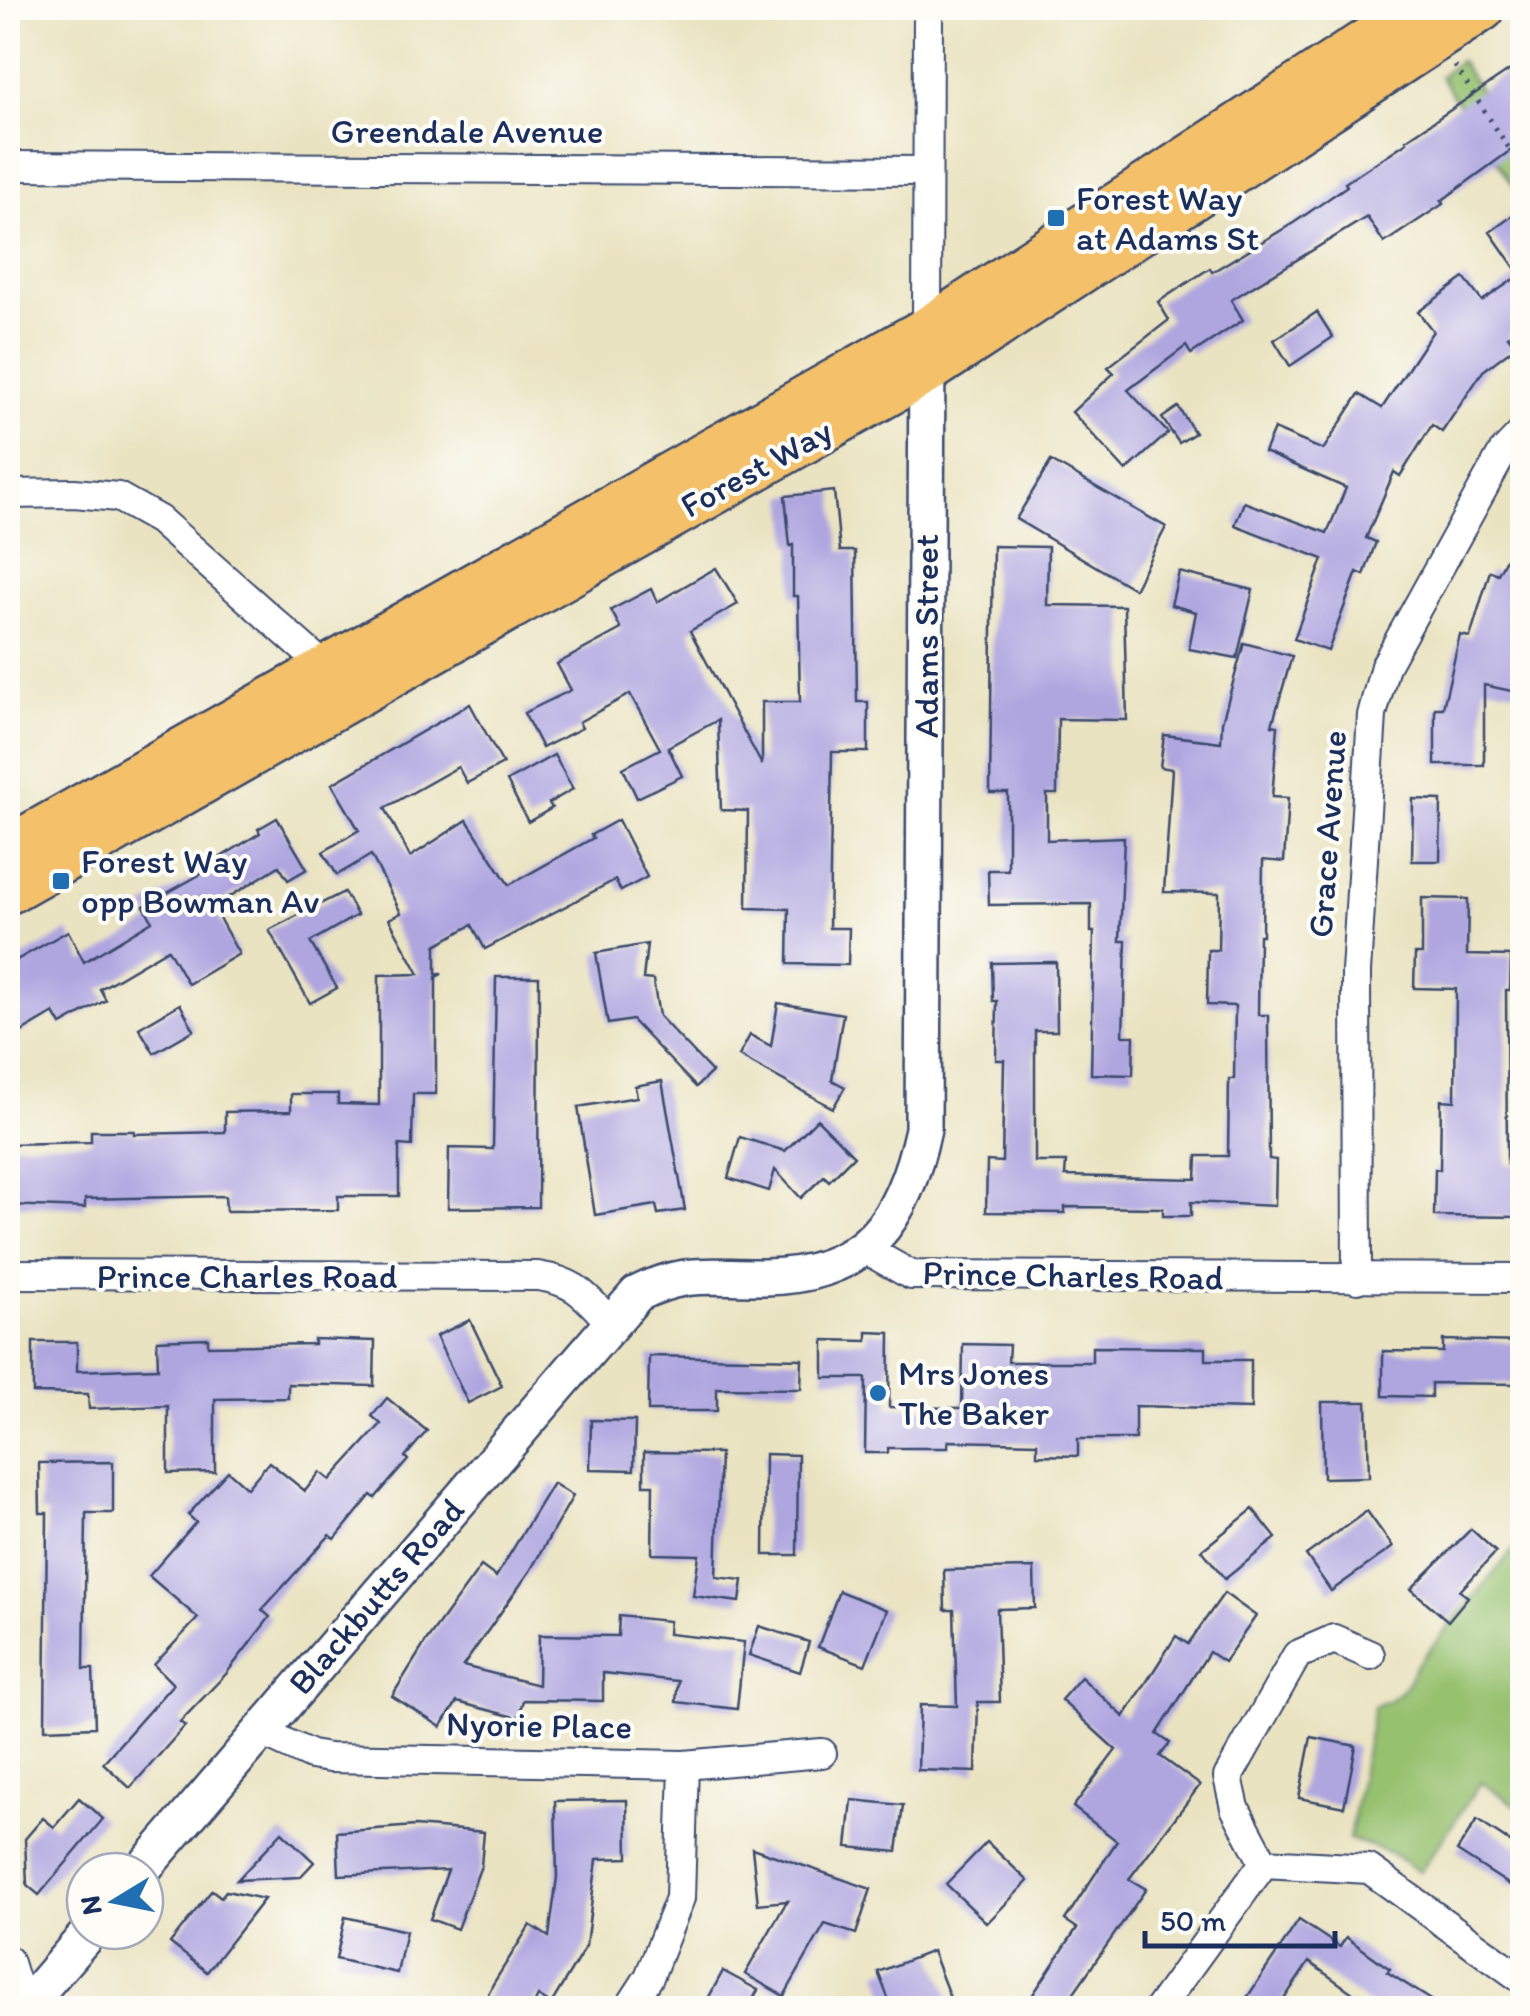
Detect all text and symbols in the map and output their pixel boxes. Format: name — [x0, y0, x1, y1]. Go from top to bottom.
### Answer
street label: Greendale Avenue — [331, 110, 603, 152]
place label: Forest Way at Adams St — [1076, 177, 1259, 259]
marker: Forest Way at Adams St — [1045, 207, 1067, 229]
street label: Forest Way — [673, 409, 839, 527]
street label: Adams Street — [905, 534, 947, 738]
street label: Grace Avenue — [1299, 729, 1355, 939]
place label: Forest Way opp Bowman Av — [81, 840, 320, 922]
marker: Forest Way opp Bowman Av — [50, 870, 72, 892]
street label: Prince Charles Road — [922, 1251, 1224, 1299]
street label: Prince Charles Road — [97, 1255, 398, 1297]
place label: Mrs Jones The Baker — [898, 1352, 1049, 1434]
marker: Mrs Jones The Baker — [867, 1382, 889, 1404]
street label: Blackbutts Road — [279, 1489, 473, 1703]
street label: Nyorie Place — [446, 1702, 632, 1748]
north arrow — [65, 1851, 165, 1951]
scale bar — [1145, 1886, 1335, 1948]
text: N — [72, 1893, 109, 1918]
text: 50 m — [1160, 1902, 1226, 1939]

